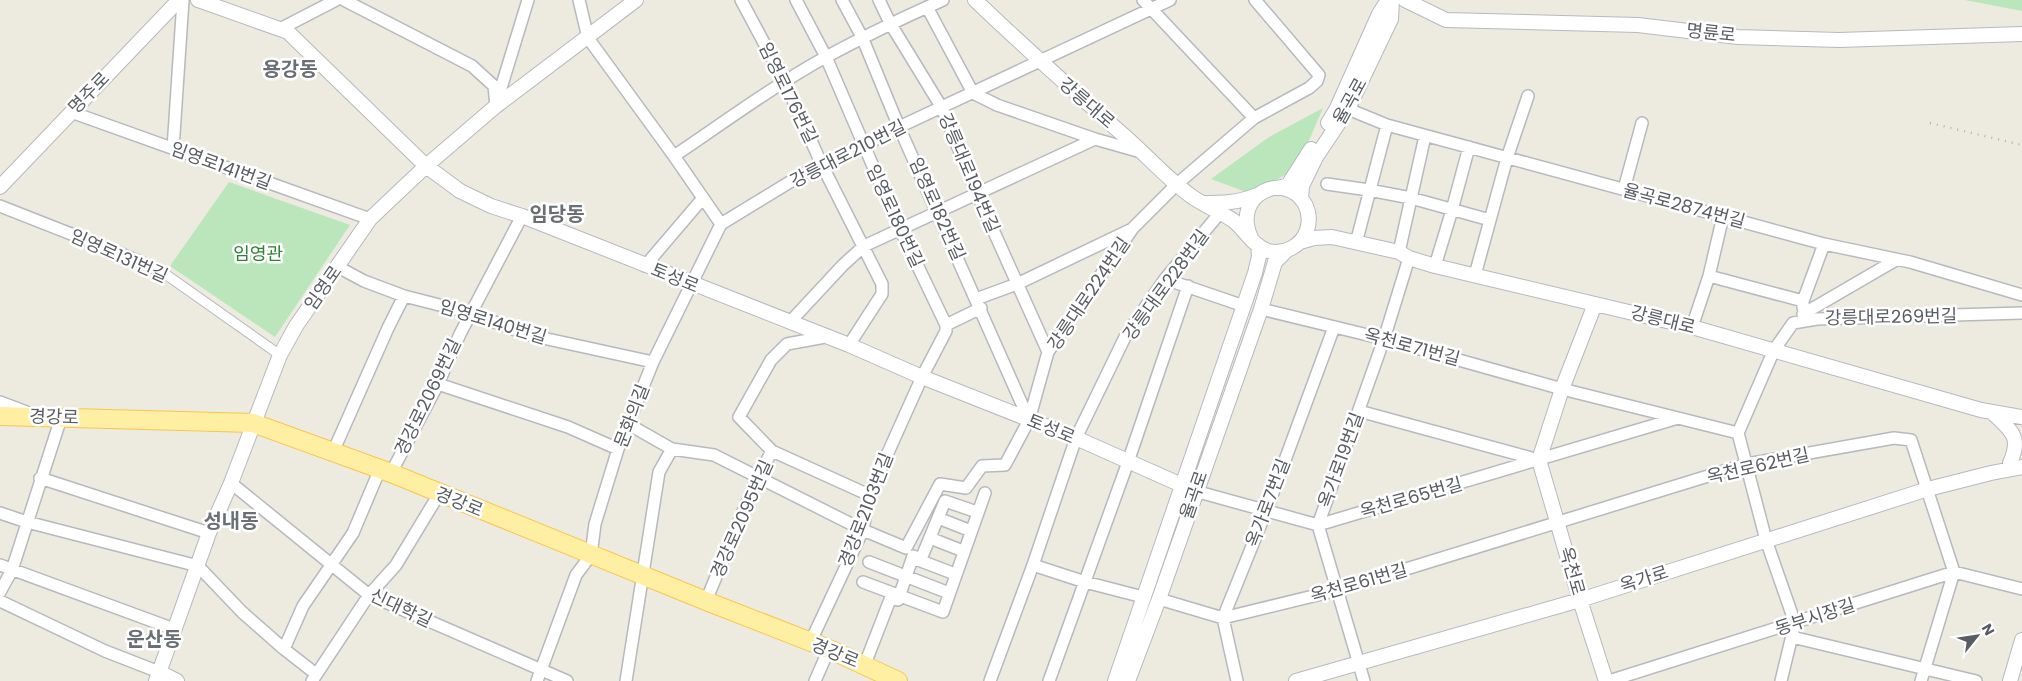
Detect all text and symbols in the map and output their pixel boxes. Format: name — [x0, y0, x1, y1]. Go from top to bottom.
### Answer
street label: 명륜로 — [1685, 17, 1737, 48]
street label: 임영로176번길 — [753, 38, 824, 148]
district label: 용강동 — [262, 55, 318, 83]
street label: 명주로 — [62, 66, 115, 119]
street label: 강릉대로 — [1054, 71, 1121, 134]
street label: 율곡로 — [1327, 73, 1373, 129]
street label: 강릉대로194번길 — [933, 109, 1006, 237]
street label: 강릉대로210번길 — [786, 114, 910, 193]
street label: 임영로141번길 — [167, 136, 275, 195]
street label: 임영로182번길 — [904, 153, 971, 264]
street label: 임영로180번길 — [861, 160, 930, 271]
street label: 율곡로2874번길 — [1620, 177, 1748, 234]
district label: 임당동 — [529, 200, 585, 228]
street label: 임영로131번길 — [66, 223, 172, 288]
street label: 강릉대로228번길 — [1117, 224, 1214, 345]
street label: 강릉대로224번길 — [1041, 232, 1136, 355]
park label: 임영관 — [233, 241, 283, 266]
street label: 토성로 — [647, 257, 703, 298]
street label: 임영로 — [298, 260, 347, 315]
street label: 임영로140번길 — [436, 293, 550, 350]
street label: 강릉대로 — [1628, 299, 1698, 340]
street label: 강릉대로269번길 — [1825, 303, 1957, 330]
street label: 옥천로71번길 — [1361, 322, 1463, 371]
street label: 경강로2069번길 — [388, 334, 467, 459]
street label: 문화의길 — [608, 380, 655, 451]
street label: 경강로 — [29, 403, 79, 430]
street label: 토성로 — [1023, 408, 1079, 449]
street label: 옥가로19번길 — [1312, 409, 1369, 511]
street label: 옥천로62번길 — [1704, 442, 1812, 489]
street label: 경강로2103번길 — [832, 449, 899, 571]
street label: 옥가로7번길 — [1239, 455, 1296, 551]
street label: 경강로2095번길 — [704, 456, 779, 582]
street label: 율곡로 — [1174, 467, 1213, 522]
street label: 옥천로65번길 — [1357, 471, 1465, 524]
street label: 경강로 — [431, 481, 487, 522]
district label: 성내동 — [203, 507, 259, 535]
street label: 옥천로 — [1554, 544, 1591, 598]
street label: 옥천로61번길 — [1307, 557, 1410, 608]
street label: 옥가로 — [1616, 559, 1671, 598]
street label: 신대학길 — [366, 582, 437, 633]
street label: 동부시장길 — [1772, 592, 1858, 641]
north arrow — [1952, 611, 2002, 661]
text: N — [1977, 620, 2000, 639]
district label: 운산동 — [126, 625, 182, 653]
street label: 경강로 — [807, 632, 863, 673]

